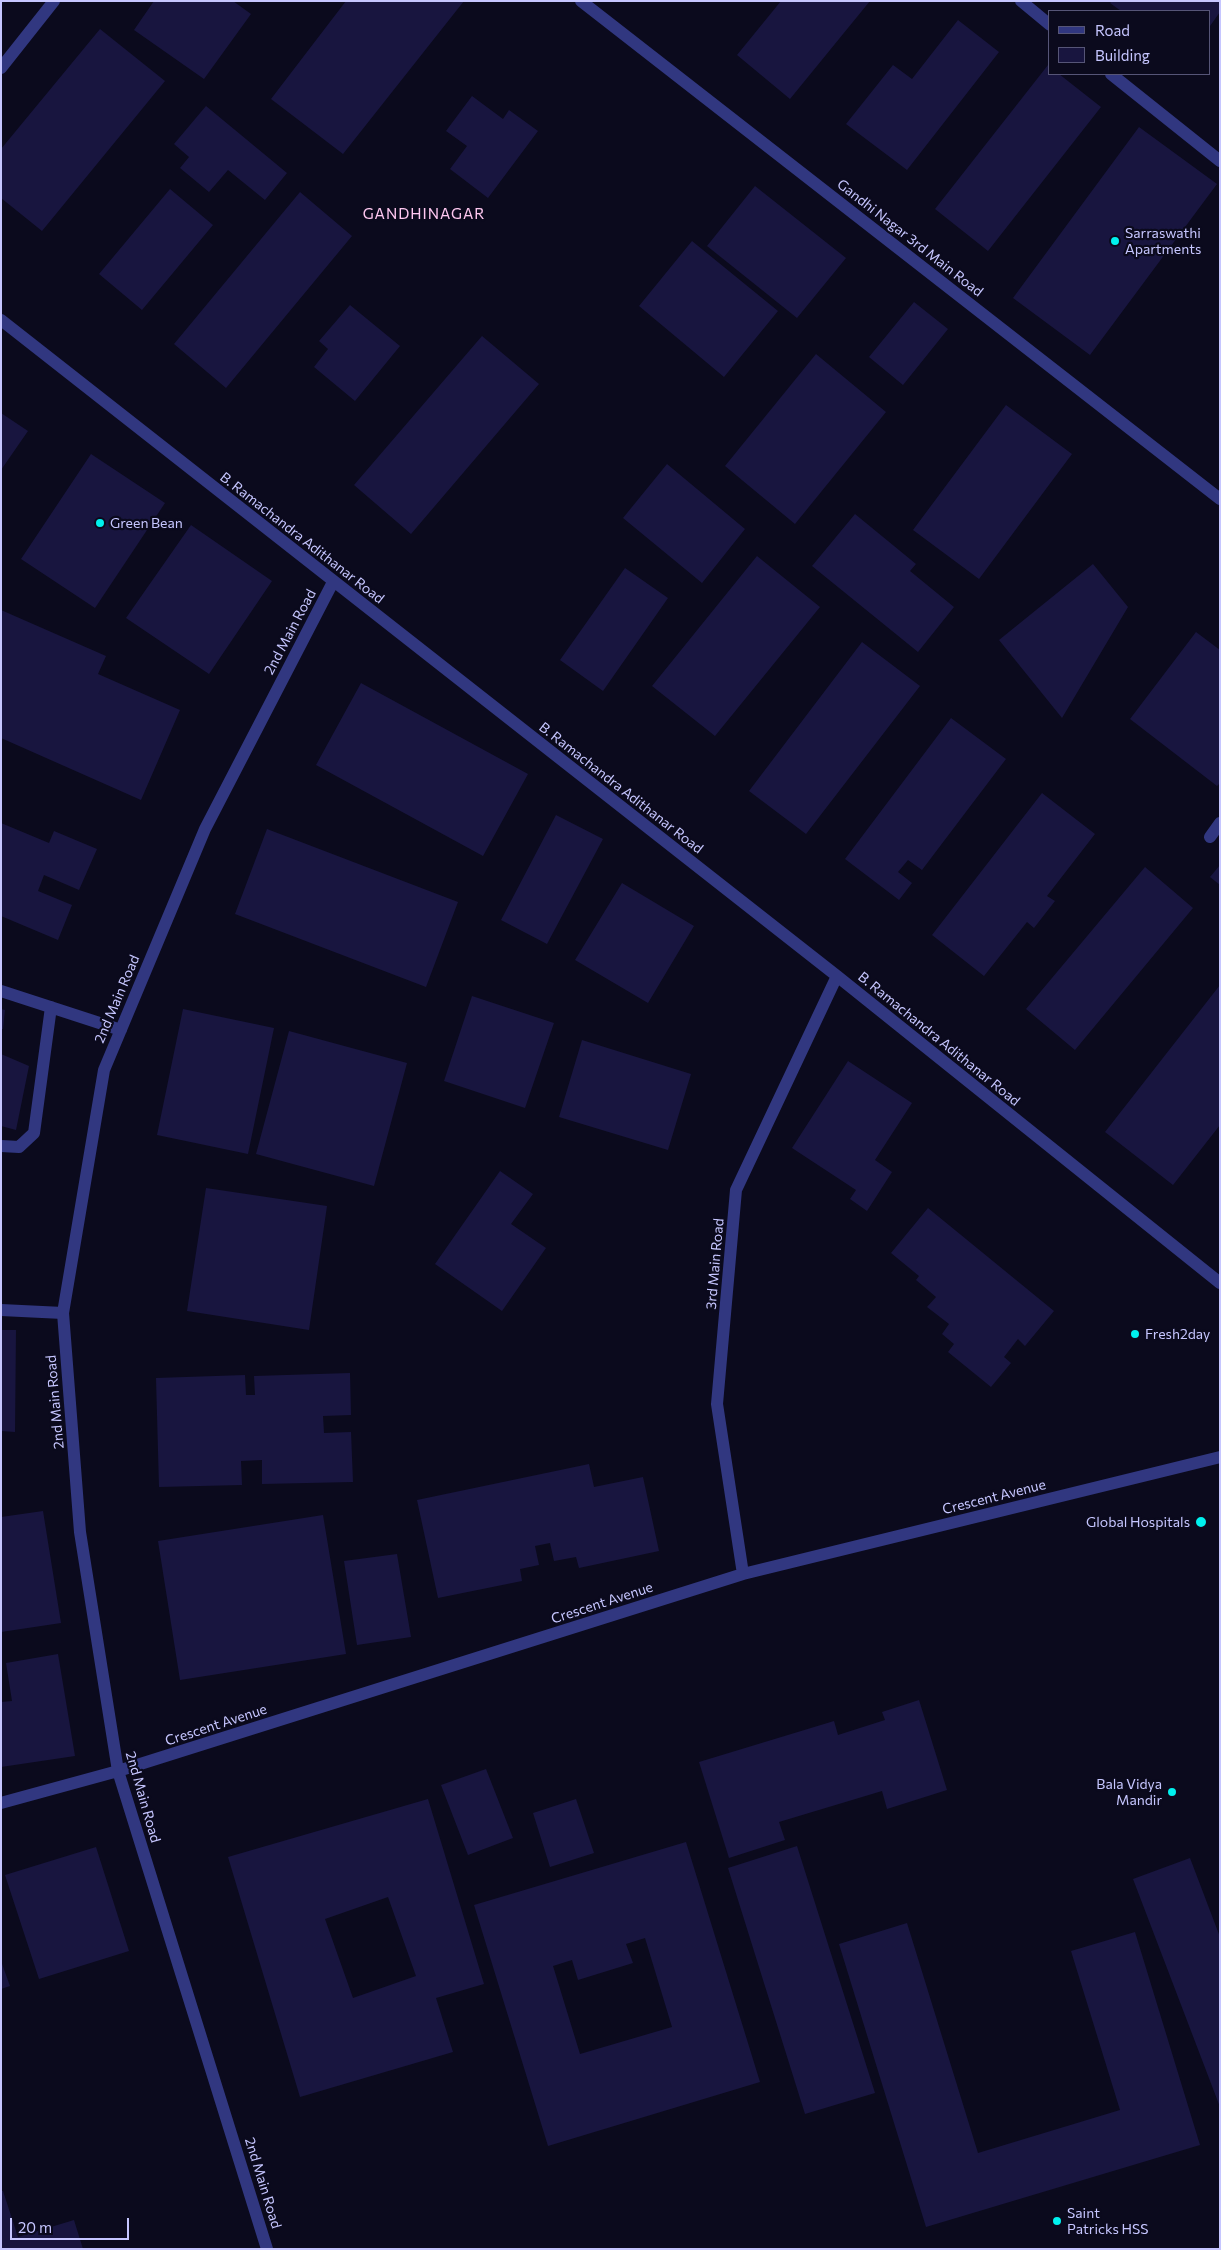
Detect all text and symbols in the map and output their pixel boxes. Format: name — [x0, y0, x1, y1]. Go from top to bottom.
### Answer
legend — [1048, 10, 1211, 75]
text: Road — [1095, 21, 1130, 39]
text: Building — [1095, 46, 1150, 64]
street label: Gandhi Nagar 3rd Main Road — [834, 176, 986, 300]
district label: GANDHINAGAR — [361, 205, 487, 223]
place label: Sarraswathi Apartments — [1125, 225, 1201, 258]
marker: Sarraswathi Apartments — [1109, 235, 1121, 247]
street label: B. Ramachandra Adithanar Road — [217, 469, 387, 607]
place label: Green Bean — [110, 515, 183, 531]
marker: Green Bean — [94, 517, 106, 529]
street label: 2nd Main Road — [260, 586, 320, 678]
street label: B. Ramachandra Adithanar Road — [536, 719, 706, 857]
street label: 2nd Main Road — [91, 952, 143, 1046]
street label: B. Ramachandra Adithanar Road — [855, 968, 1023, 1110]
street label: 3rd Main Road — [703, 1218, 727, 1310]
place label: Fresh2day — [1145, 1326, 1210, 1342]
marker: Fresh2day — [1129, 1328, 1141, 1340]
street label: 2nd Main Road — [43, 1354, 67, 1450]
street label: Crescent Avenue — [940, 1476, 1048, 1518]
place label: Global Hospitals — [1086, 1514, 1190, 1530]
marker: Global Hospitals — [1194, 1515, 1208, 1529]
street label: Crescent Avenue — [549, 1579, 655, 1627]
street label: Crescent Avenue — [163, 1701, 269, 1749]
street label: 2nd Main Road — [122, 1749, 164, 1845]
place label: Bala Vidya Mandir — [1096, 1776, 1162, 1808]
marker: Bala Vidya Mandir — [1166, 1786, 1178, 1798]
street label: 2nd Main Road — [241, 2136, 285, 2230]
place label: Saint Patricks HSS — [1067, 2205, 1149, 2238]
scale bar — [12, 2208, 131, 2240]
marker: Saint Patricks HSS — [1051, 2215, 1063, 2227]
text: 20 m — [18, 2218, 52, 2236]

